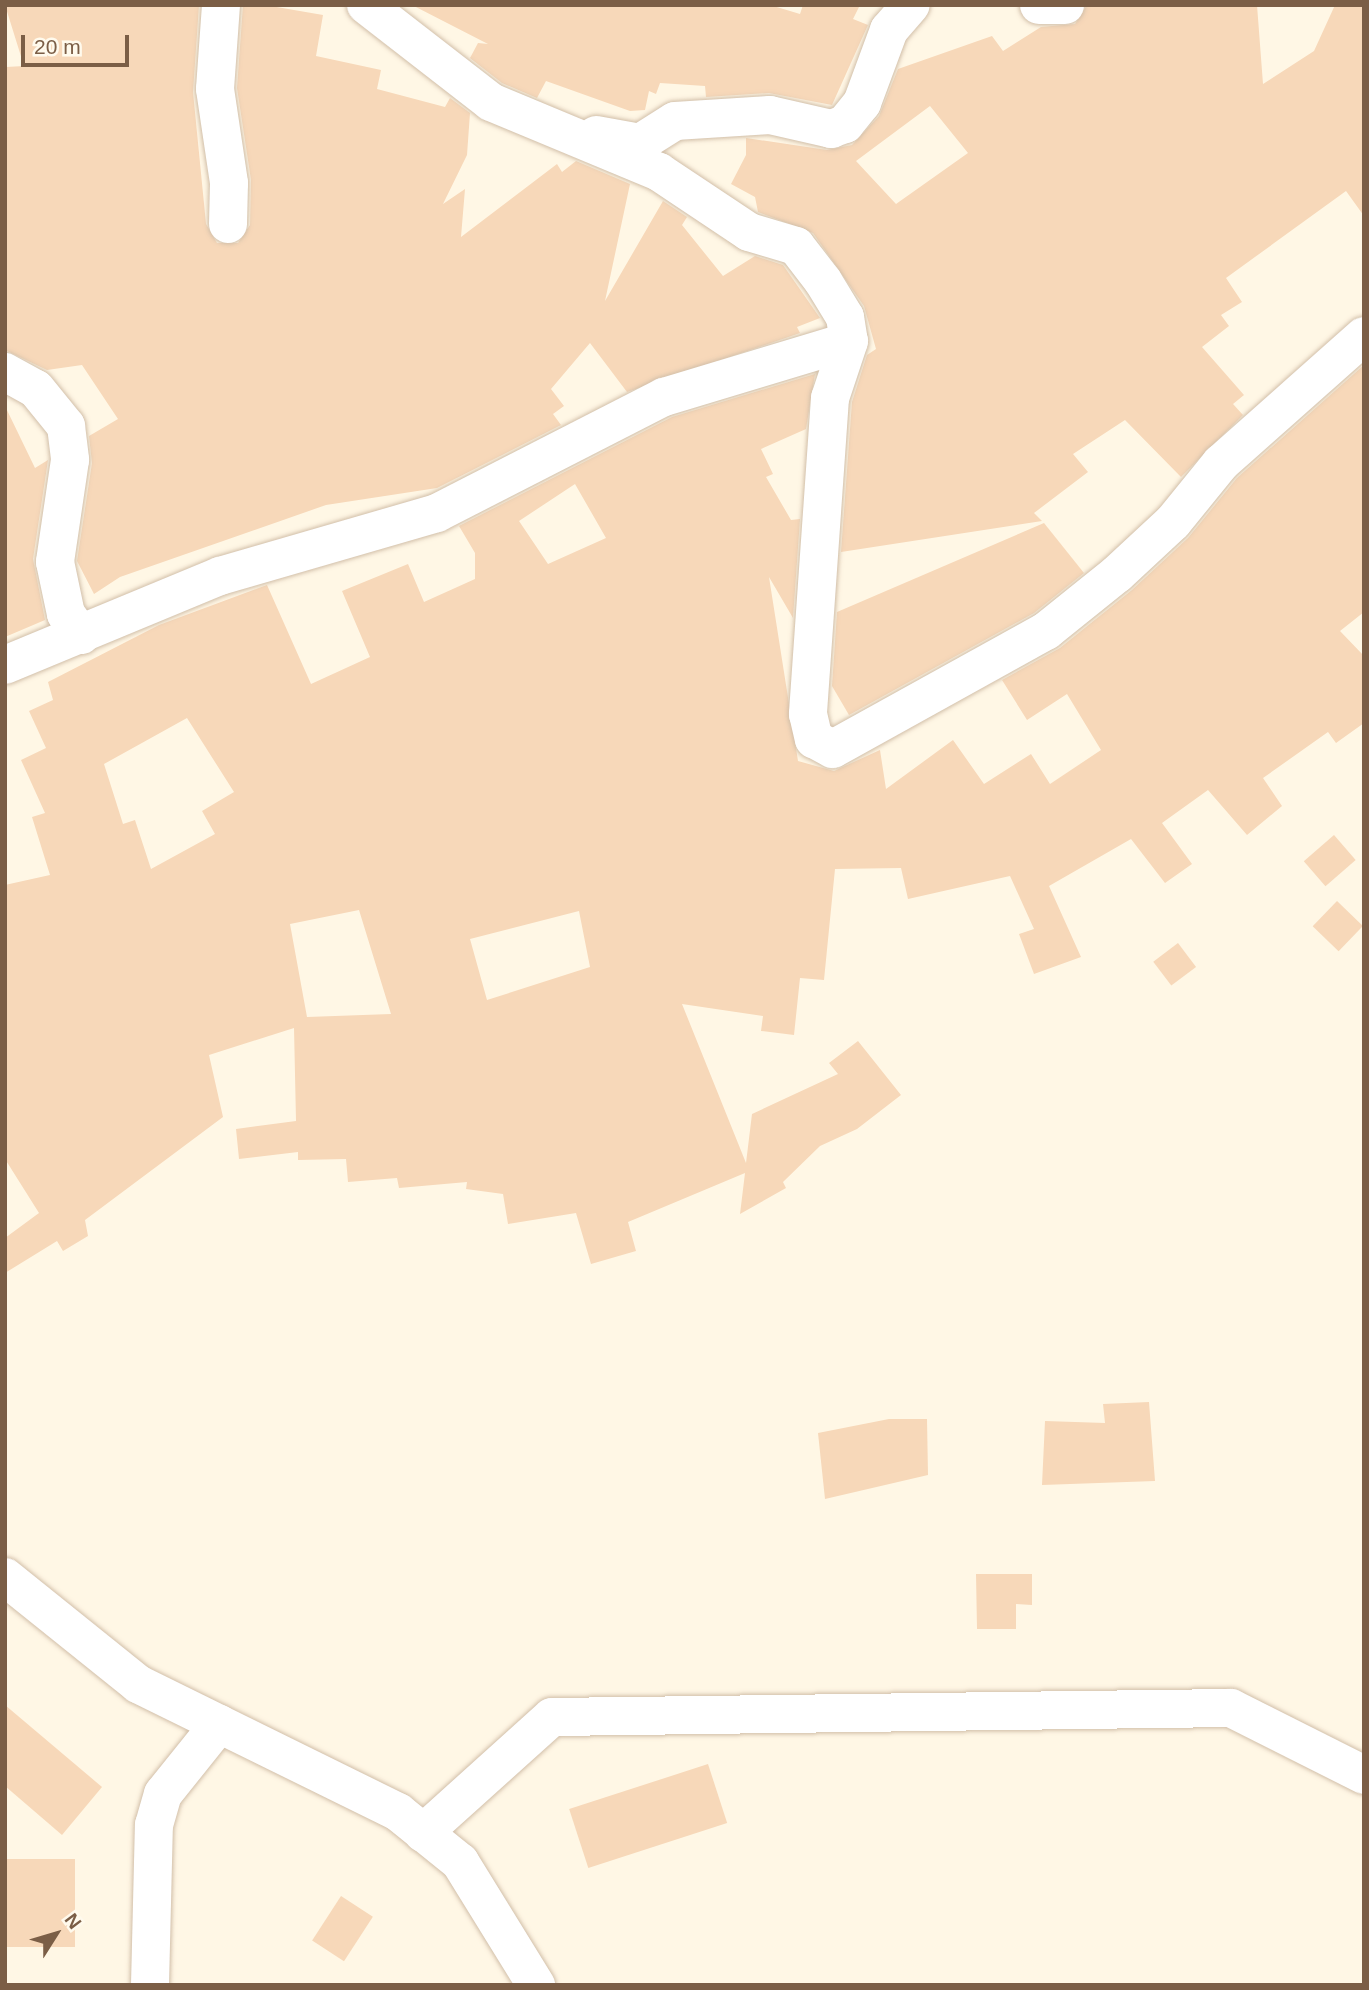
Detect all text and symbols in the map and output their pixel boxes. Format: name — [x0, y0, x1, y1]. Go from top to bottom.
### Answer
scale bar — [24, 21, 133, 65]
text: 20 m — [34, 35, 81, 58]
north arrow — [21, 1899, 91, 1969]
text: N — [61, 1909, 86, 1933]

